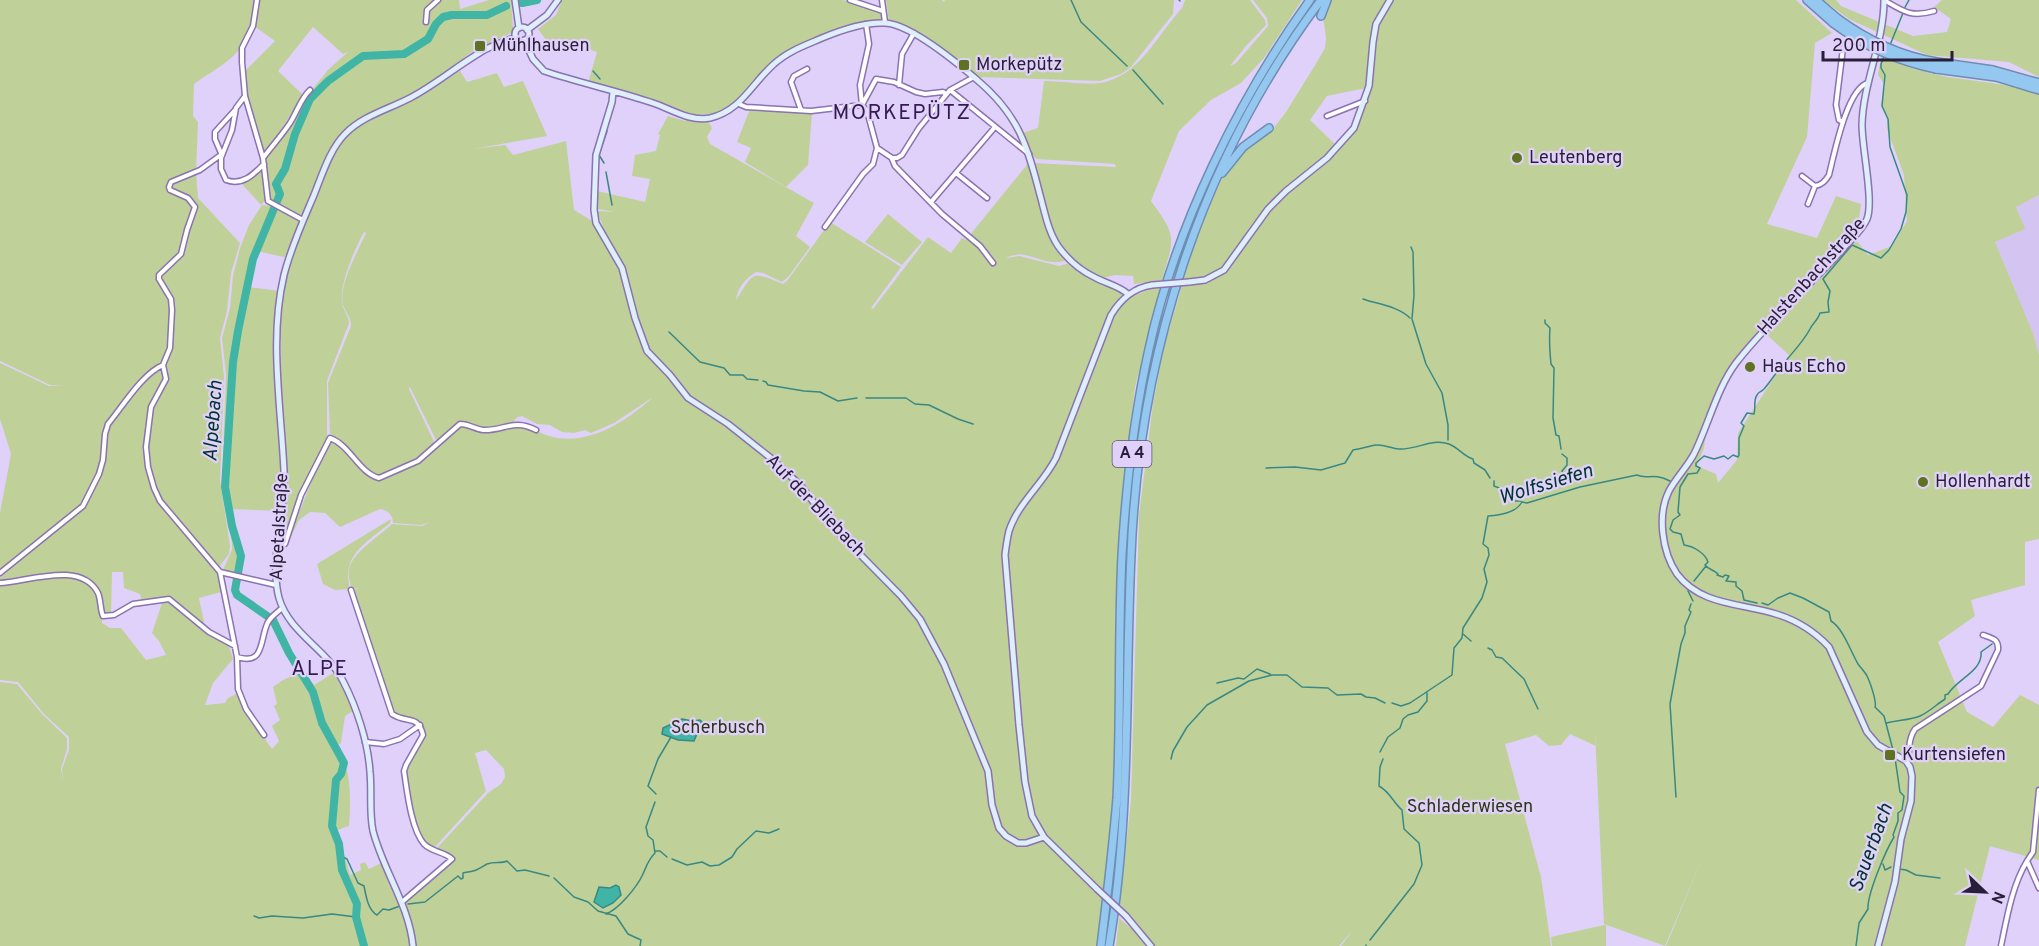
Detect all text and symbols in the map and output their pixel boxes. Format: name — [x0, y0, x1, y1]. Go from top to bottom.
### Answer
scale bar — [1823, 24, 1952, 62]
place label: Mühlhausen — [492, 35, 590, 58]
text: 200 m — [1832, 35, 1885, 58]
marker: Mühlhausen — [473, 39, 487, 53]
place label: Morkepütz — [976, 54, 1062, 77]
marker: Morkepütz — [957, 58, 971, 72]
district label: MORKEPÜTZ — [832, 100, 972, 127]
place label: Leutenberg — [1529, 147, 1622, 170]
marker: Leutenberg — [1510, 151, 1524, 165]
street label: Halstenbachstraße — [1753, 213, 1871, 341]
place label: Haus Echo — [1762, 356, 1846, 379]
marker: Haus Echo — [1743, 360, 1757, 374]
water label: Alpebach — [198, 379, 230, 462]
road number: A 4 — [1112, 441, 1152, 467]
street label: Auf der Bliebach — [760, 450, 870, 562]
water label: Wolfssiefen — [1496, 458, 1596, 512]
place label: Hollenhardt — [1935, 471, 2031, 494]
street label: Alpetalstraße — [266, 473, 294, 581]
marker: Hollenhardt — [1916, 475, 1930, 489]
district label: ALPE — [291, 656, 349, 683]
park label: Scherbusch — [671, 717, 765, 740]
place label: Kurtensiefen — [1902, 744, 2006, 767]
marker: Kurtensiefen — [1883, 748, 1897, 762]
park label: Schladerwiesen — [1407, 796, 1533, 819]
water label: Sauerbach — [1844, 800, 1900, 896]
north arrow — [1955, 862, 2015, 922]
text: N — [1986, 888, 2008, 906]

